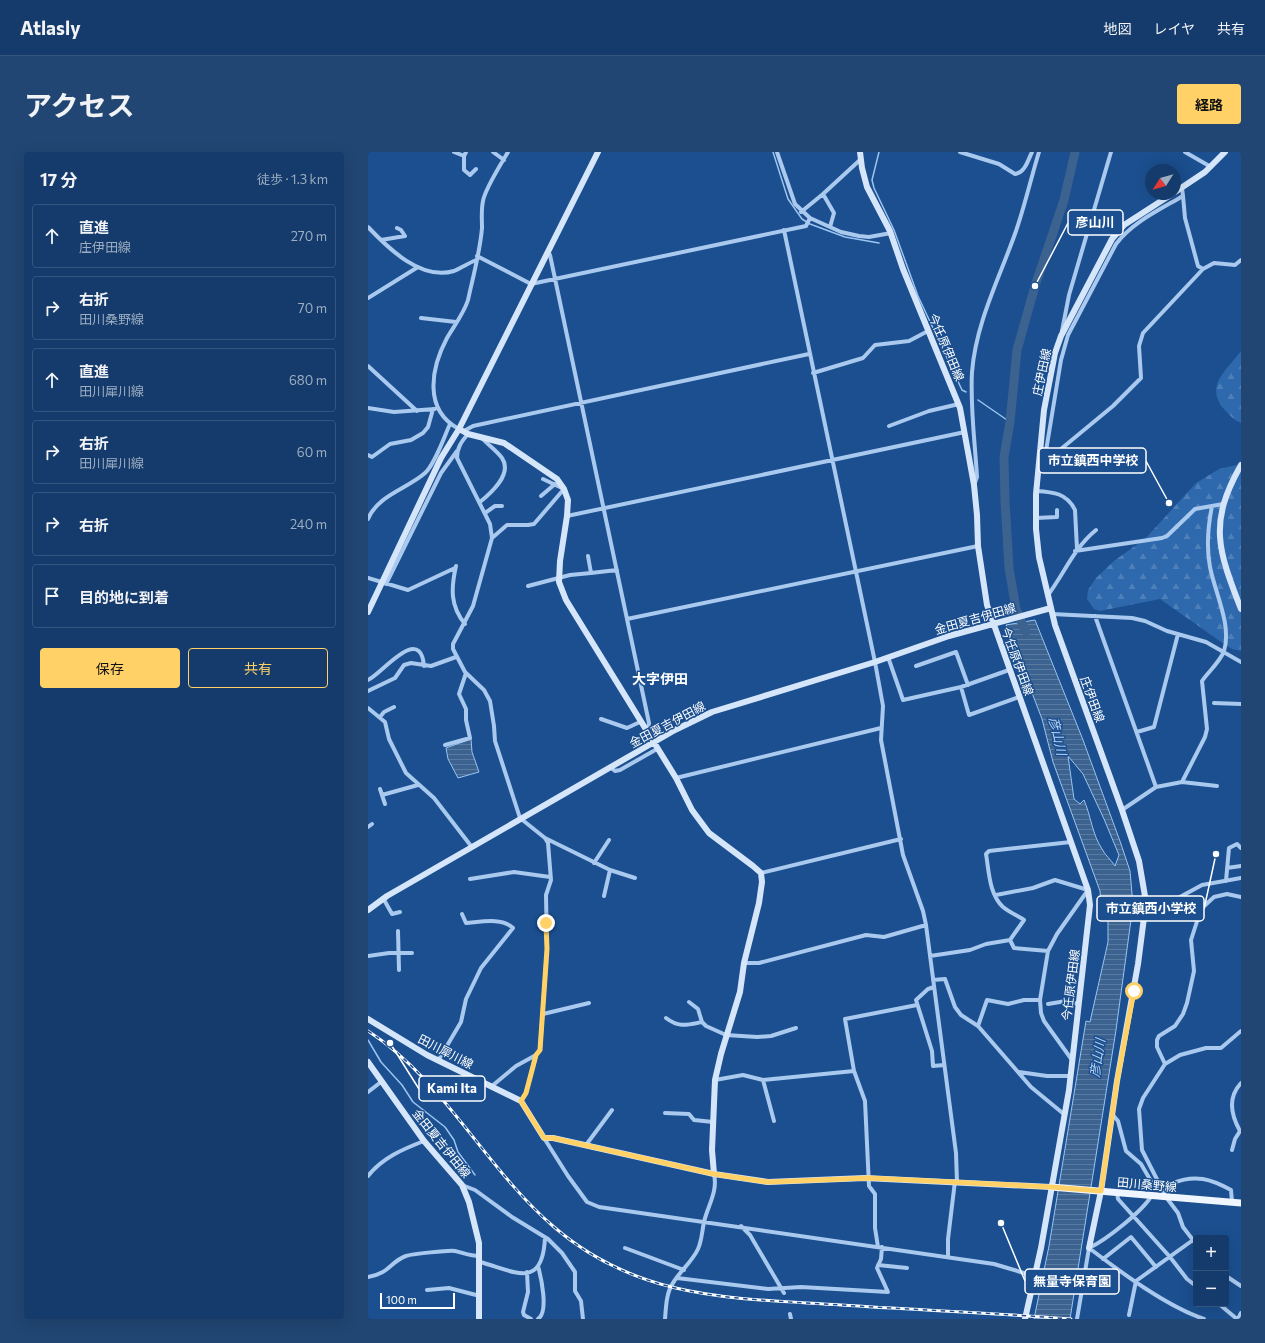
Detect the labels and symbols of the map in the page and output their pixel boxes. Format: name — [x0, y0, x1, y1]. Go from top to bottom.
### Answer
north arrow — [1145, 164, 1181, 200]
callout: 彦山川 — [1068, 210, 1123, 235]
text: 彦山川 — [1075, 214, 1115, 230]
street label: 今任原伊田線 — [926, 311, 968, 383]
street label: 庄伊田線 — [1029, 347, 1053, 397]
callout: 市立鎮西中学校 — [1039, 448, 1146, 473]
text: 市立鎮西中学校 — [1047, 452, 1139, 468]
street label: 金田夏吉伊田線 — [933, 600, 1017, 636]
street label: 今任原伊田線 — [999, 625, 1037, 697]
district label: 大字伊田 — [632, 670, 688, 687]
street label: 庄伊田線 — [1078, 674, 1108, 724]
street label: 金田夏吉伊田線 — [627, 698, 707, 750]
water label: 彦山川 — [1046, 715, 1071, 759]
callout: 市立鎮西小学校 — [1097, 896, 1204, 921]
text: 市立鎮西小学校 — [1105, 900, 1197, 916]
route end — [537, 914, 555, 932]
street label: 今任原伊田線 — [1059, 948, 1081, 1022]
route start — [1125, 982, 1143, 1000]
street label: 田川犀川線 — [416, 1031, 476, 1071]
water label: 彦山川 — [1086, 1036, 1108, 1079]
callout: Kami Ita — [419, 1076, 485, 1101]
text: Kami Ita — [427, 1080, 477, 1096]
street label: 金田夏吉伊田線 — [410, 1106, 474, 1180]
street label: 田川桑野線 — [1116, 1174, 1178, 1194]
callout: 無量寺保育園 — [1025, 1269, 1119, 1294]
text: 無量寺保育園 — [1033, 1273, 1111, 1289]
scale bar — [380, 1291, 455, 1310]

